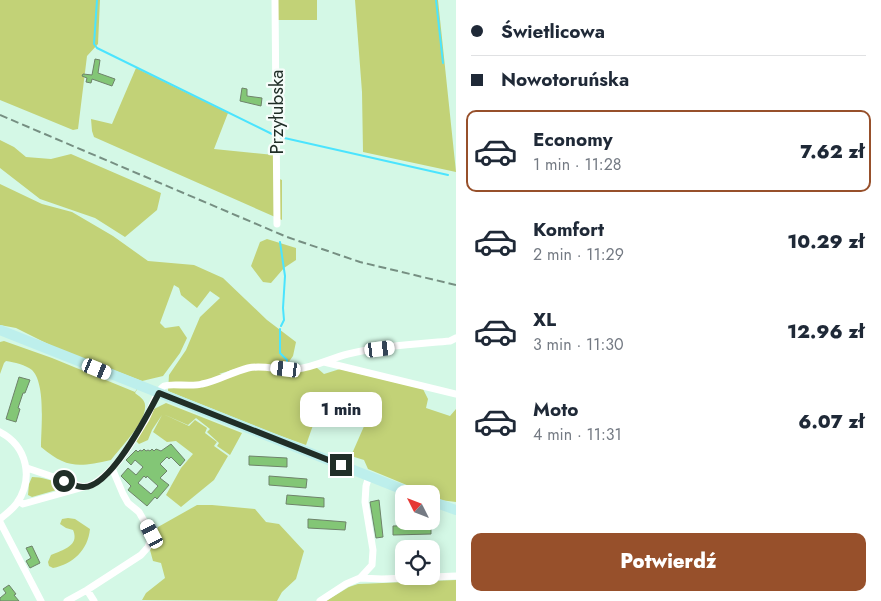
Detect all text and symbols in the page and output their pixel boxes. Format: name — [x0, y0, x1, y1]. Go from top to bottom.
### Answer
text: Świetlicowa — [501, 18, 605, 45]
text: Nowotoruńska — [501, 66, 629, 93]
street label: Przyłubska — [263, 70, 290, 154]
text: Economy — [533, 126, 613, 153]
icon: car — [473, 129, 518, 174]
text: 7.62 zł — [800, 138, 864, 165]
text: 1 min · 11:28 — [533, 153, 621, 176]
text: Komfort — [533, 216, 604, 243]
icon: car — [473, 219, 518, 264]
text: 10.29 zł — [787, 228, 864, 255]
text: 2 min · 11:29 — [533, 243, 624, 266]
text: XL — [533, 306, 556, 333]
icon: car — [473, 309, 518, 354]
text: 12.96 zł — [787, 318, 864, 345]
text: 3 min · 11:30 — [533, 333, 624, 356]
car — [364, 340, 395, 358]
car — [80, 356, 113, 382]
car — [270, 360, 301, 378]
callout: 1 min — [300, 392, 382, 428]
text: Moto — [533, 396, 578, 423]
text: 1 min — [321, 398, 361, 421]
icon: car — [473, 399, 518, 444]
text: 6.07 zł — [798, 408, 864, 435]
text: 4 min · 11:31 — [533, 423, 622, 446]
route end — [330, 454, 352, 476]
route start — [53, 470, 75, 492]
north arrow — [395, 485, 440, 530]
map controls — [395, 485, 440, 585]
car — [138, 517, 165, 551]
button: Potwierdź — [471, 533, 866, 591]
button: locate — [395, 540, 440, 585]

